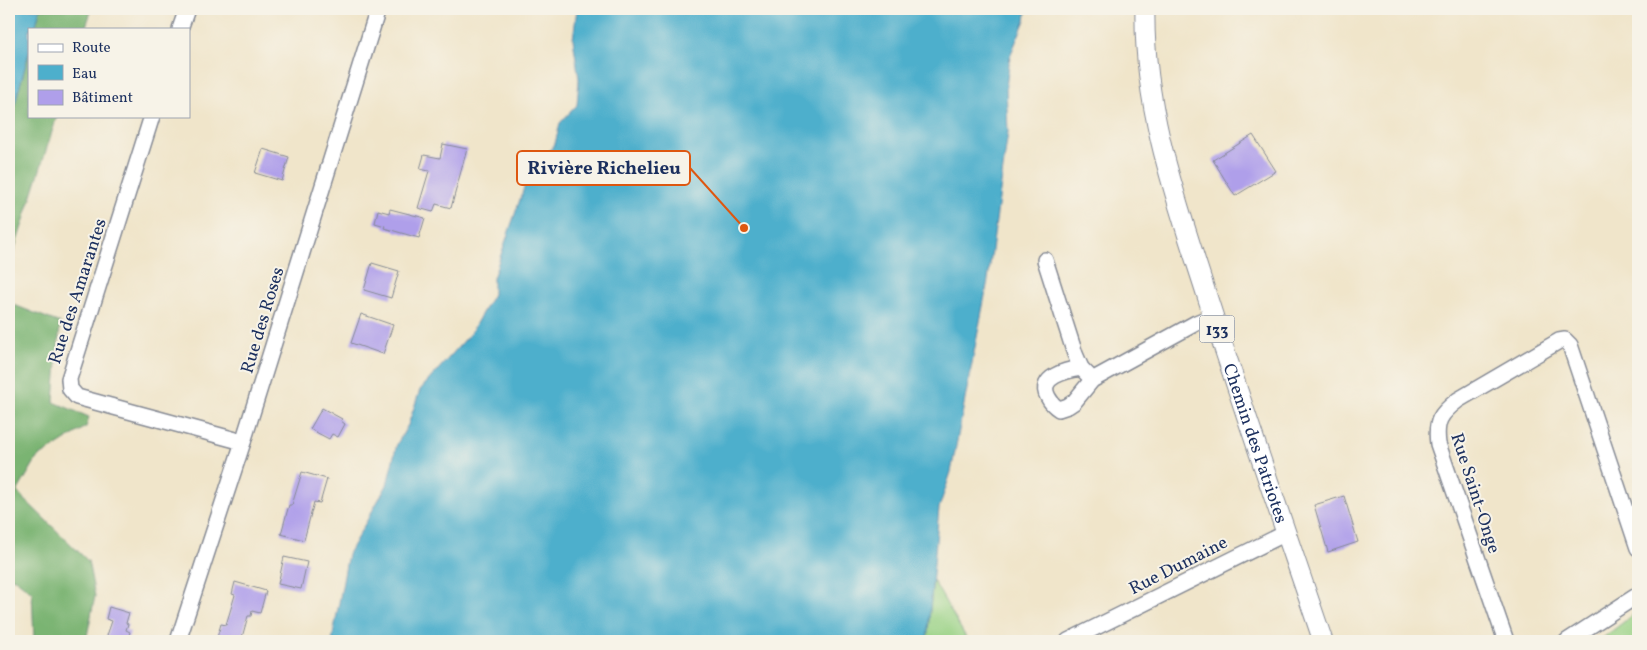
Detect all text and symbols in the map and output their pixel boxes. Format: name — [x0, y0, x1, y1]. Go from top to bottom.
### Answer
legend — [28, 28, 190, 118]
text: Route — [72, 38, 111, 59]
text: Eau — [72, 64, 97, 85]
text: Bâtiment — [72, 88, 133, 109]
callout: Rivière Richelieu — [517, 151, 690, 185]
text: Rivière Richelieu — [527, 156, 681, 182]
street label: Rue des Amarantes — [43, 215, 114, 368]
street label: Rue des Roses — [235, 264, 291, 377]
road number: 133 — [1200, 316, 1234, 342]
street label: Chemin des Patriotes — [1216, 360, 1293, 527]
street label: Rue Saint-Onge — [1443, 430, 1506, 557]
street label: Rue Dumaine — [1125, 531, 1232, 602]

